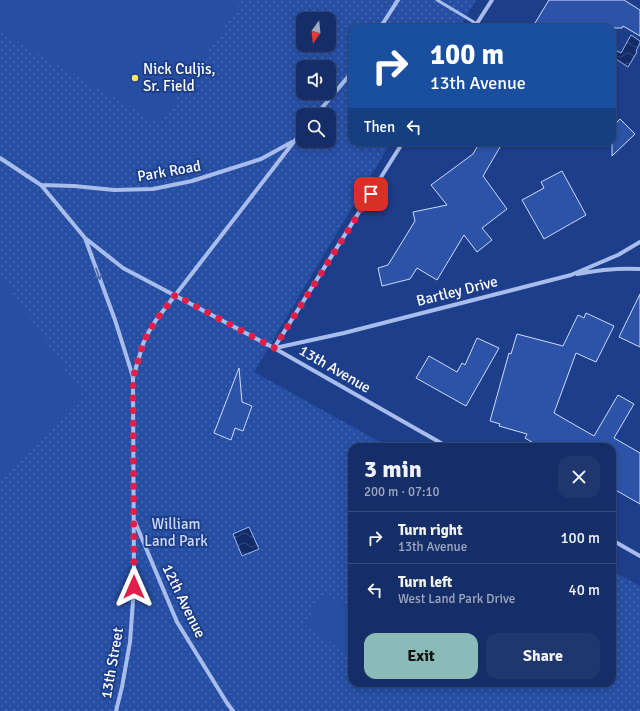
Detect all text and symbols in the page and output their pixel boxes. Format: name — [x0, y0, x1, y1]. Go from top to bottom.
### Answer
north arrow — [296, 12, 336, 52]
map controls — [296, 12, 336, 148]
text: 100 m — [430, 38, 504, 72]
icon: right — [364, 40, 416, 92]
place label: Nick Culjis, Sr. Field — [143, 60, 216, 95]
button: sound — [296, 60, 336, 100]
text: 13th Avenue — [430, 72, 526, 94]
marker: Nick Culjis, Sr. Field — [130, 73, 140, 83]
button: search — [296, 108, 336, 148]
icon: left — [403, 116, 425, 138]
text: Then — [364, 118, 395, 136]
street label: Park Road — [136, 157, 202, 185]
pin — [354, 177, 388, 211]
icon: arrive — [360, 183, 382, 205]
one-way arrow — [95, 268, 103, 280]
street label: Bartley Drive — [414, 272, 500, 310]
street label: 13th Avenue — [296, 341, 374, 397]
text: 3 min — [364, 454, 422, 484]
button: close — [558, 456, 600, 498]
text: 200 m · 07:10 — [364, 484, 440, 500]
park label: William Land Park — [144, 515, 208, 550]
text: Turn right — [398, 521, 463, 539]
icon: right — [364, 527, 386, 549]
text: 100 m — [560, 529, 600, 547]
text: 13th Avenue — [398, 539, 467, 555]
street label: 12th Avenue — [158, 561, 210, 641]
position arrow — [113, 566, 155, 608]
text: Turn left — [398, 573, 452, 591]
icon: left — [364, 579, 386, 601]
text: 40 m — [569, 581, 600, 599]
text: West Land Park Drive — [398, 591, 515, 607]
street label: 13th Street — [97, 626, 127, 700]
button: Exit — [364, 633, 478, 679]
button: Share — [486, 633, 600, 679]

